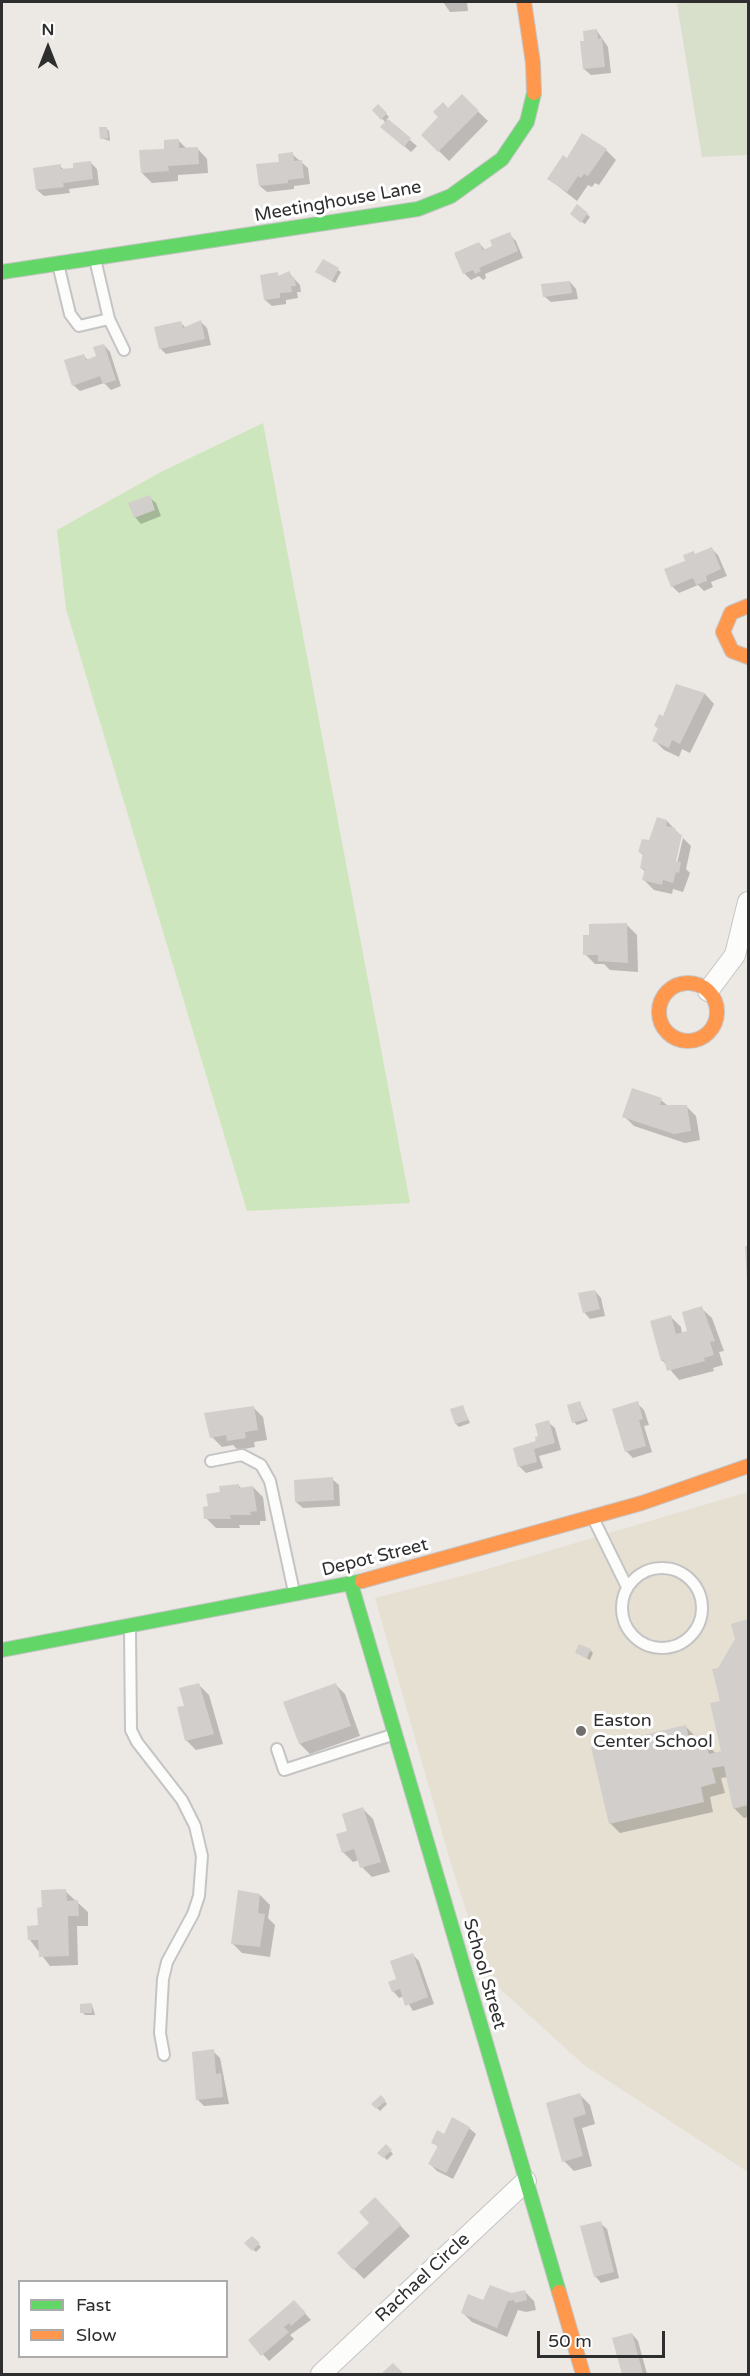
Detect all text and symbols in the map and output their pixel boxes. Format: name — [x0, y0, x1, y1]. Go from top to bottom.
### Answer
north arrow — [18, 18, 78, 78]
text: N — [42, 20, 54, 40]
street label: Meetinghouse Lane — [253, 177, 423, 227]
street label: Depot Street — [320, 1534, 430, 1582]
place label: Easton Center School — [593, 1710, 713, 1752]
marker: Easton Center School — [574, 1724, 588, 1738]
street label: School Street — [458, 1916, 510, 2032]
street label: Rachael Circle — [371, 2229, 475, 2327]
legend — [18, 2280, 228, 2358]
text: Fast — [76, 2294, 111, 2316]
scale bar — [540, 2319, 668, 2357]
text: Slow — [76, 2324, 117, 2346]
text: 50 m — [548, 2330, 592, 2352]

